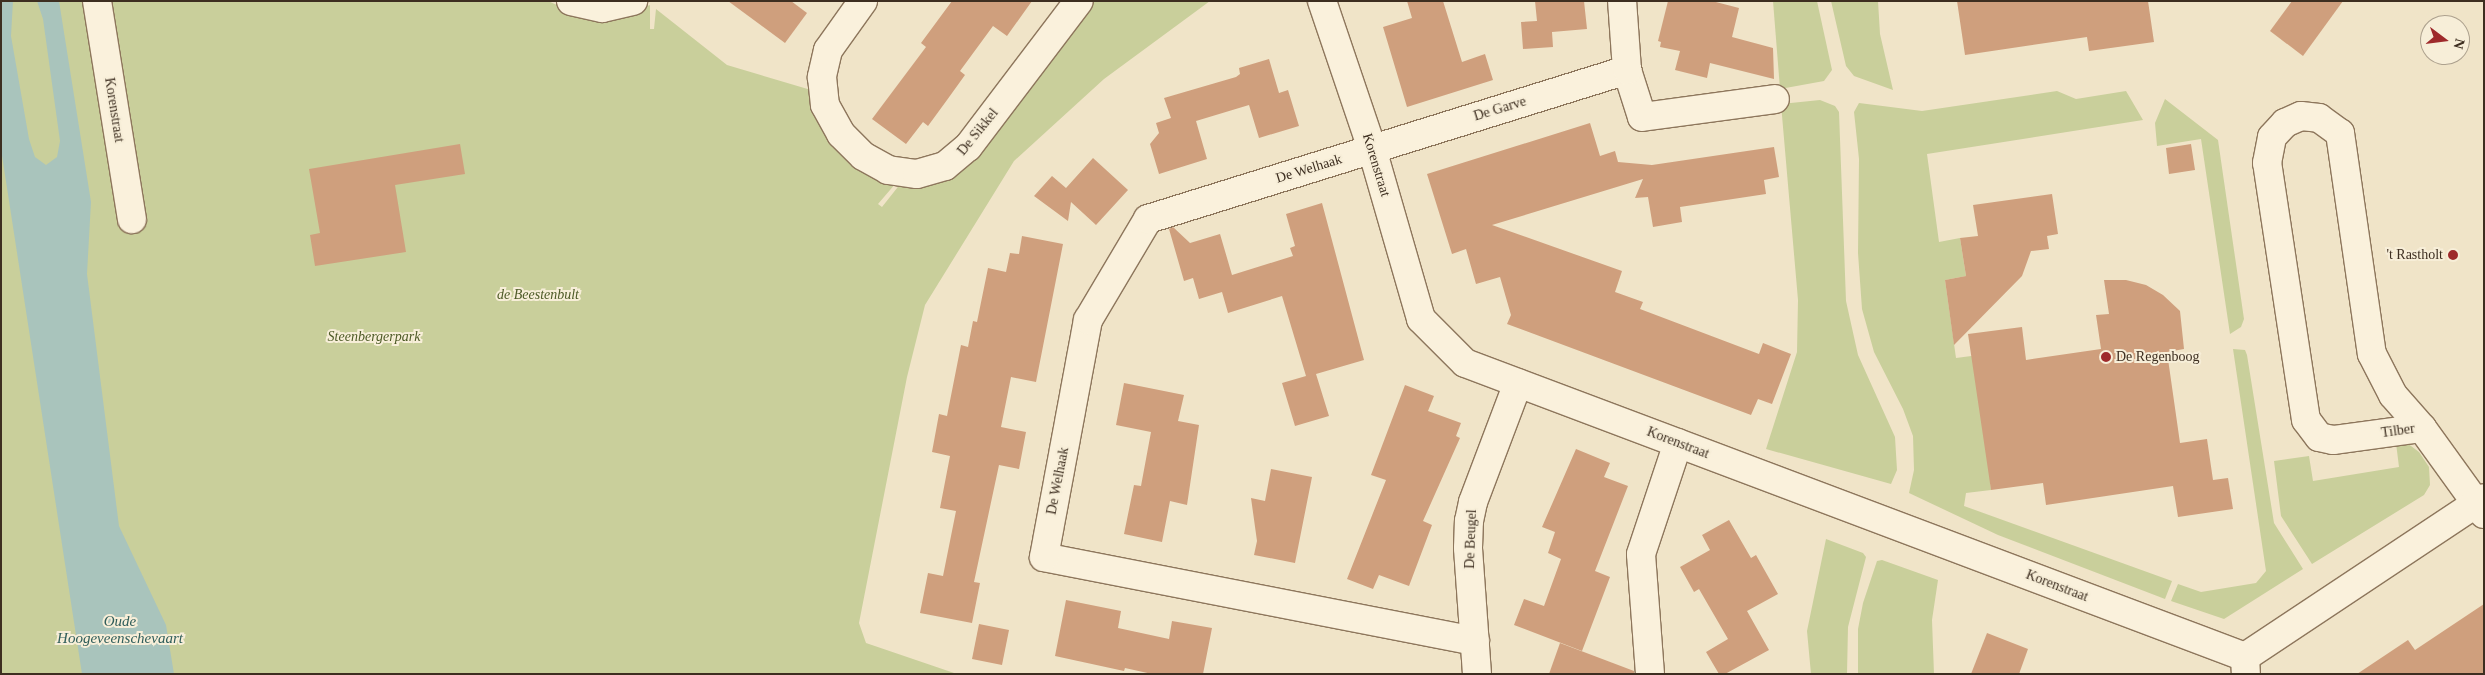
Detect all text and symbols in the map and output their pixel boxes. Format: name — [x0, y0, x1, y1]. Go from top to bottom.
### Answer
north arrow — [2420, 15, 2470, 65]
text: N — [2450, 37, 2468, 51]
street label: Korenstraat — [101, 76, 127, 144]
street label: De Garve — [1472, 93, 1528, 125]
street label: De Sikkel — [954, 105, 1002, 159]
street label: Korenstraat — [1358, 131, 1394, 199]
street label: De Welhaak — [1274, 151, 1344, 187]
place label: 't Rastholt — [2386, 247, 2443, 263]
marker: 't Rastholt — [2447, 249, 2459, 261]
park label: de Beestenbult — [497, 287, 579, 303]
park label: Steenbergerpark — [328, 329, 420, 345]
place label: De Regenboog — [2116, 349, 2200, 365]
marker: De Regenboog — [2100, 351, 2112, 363]
street label: Tilber — [2380, 420, 2416, 442]
street label: Korenstraat — [1645, 423, 1711, 463]
street label: De Welhaak — [1043, 446, 1073, 516]
street label: De Beugel — [1462, 509, 1480, 569]
street label: Korenstraat — [2024, 566, 2090, 606]
water label: Oude Hoogeveenschevaart — [57, 612, 183, 647]

